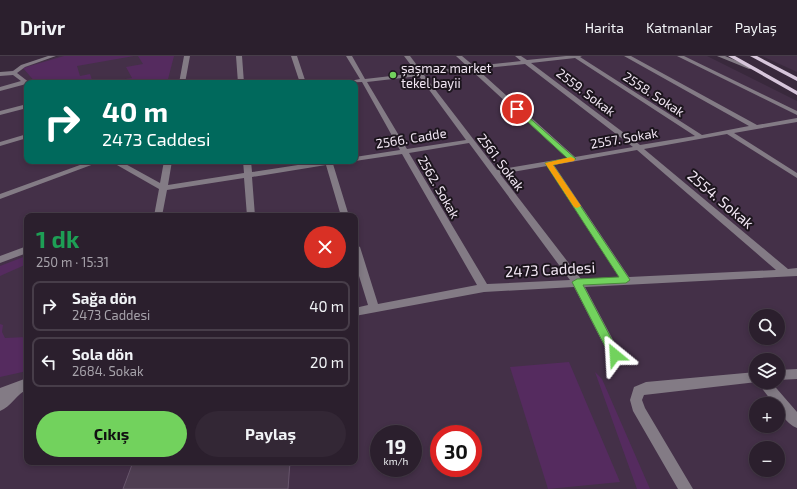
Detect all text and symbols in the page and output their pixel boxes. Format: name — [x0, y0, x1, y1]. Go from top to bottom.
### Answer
text: Drivr — [20, 16, 65, 39]
text: Harita — [585, 19, 624, 36]
text: Katmanlar — [646, 19, 713, 36]
text: Paylaş — [735, 19, 777, 36]
place label: şaşmaz market tekel bayii — [401, 60, 492, 91]
street label: 2559. Sokak — [553, 65, 619, 120]
street label: 2558. Sokak — [620, 68, 688, 120]
marker: şaşmaz market tekel bayii — [388, 70, 398, 80]
pin — [500, 92, 534, 126]
text: 40 m — [102, 94, 168, 128]
icon: right — [36, 96, 88, 148]
icon: arrive — [506, 98, 528, 120]
street label: 2557. Sokak — [589, 124, 659, 152]
street label: 2566. Cadde — [374, 125, 448, 151]
text: 2473 Caddesi — [102, 128, 211, 150]
street label: 2561. Sokak — [474, 130, 528, 194]
street label: 2562. Sokak — [415, 153, 464, 222]
street label: 2554. Sokak — [684, 166, 758, 232]
text: 1 dk — [36, 224, 79, 253]
button: close — [304, 226, 346, 268]
text: 250 m · 15:31 — [36, 254, 109, 270]
street label: 2473 Caddesi — [504, 258, 596, 280]
text: Sağa dön — [72, 289, 137, 307]
icon: right — [38, 295, 60, 317]
text: 40 m — [309, 297, 344, 315]
text: 2473 Caddesi — [72, 307, 150, 323]
map controls — [749, 309, 785, 477]
button: search — [749, 309, 785, 345]
position arrow — [594, 334, 636, 376]
text: Sola dön — [72, 345, 133, 363]
icon: left — [38, 351, 60, 373]
text: 20 m — [310, 353, 344, 371]
button: layers — [749, 353, 785, 389]
text: 2684. Sokak — [72, 363, 144, 379]
button: + — [749, 397, 785, 433]
button: Çıkış — [36, 411, 187, 457]
button: Paylaş — [195, 411, 346, 457]
speed limit sign: 30 — [430, 425, 482, 477]
text: 19 — [386, 434, 406, 458]
button: − — [749, 441, 785, 477]
text: km/h — [384, 455, 408, 467]

